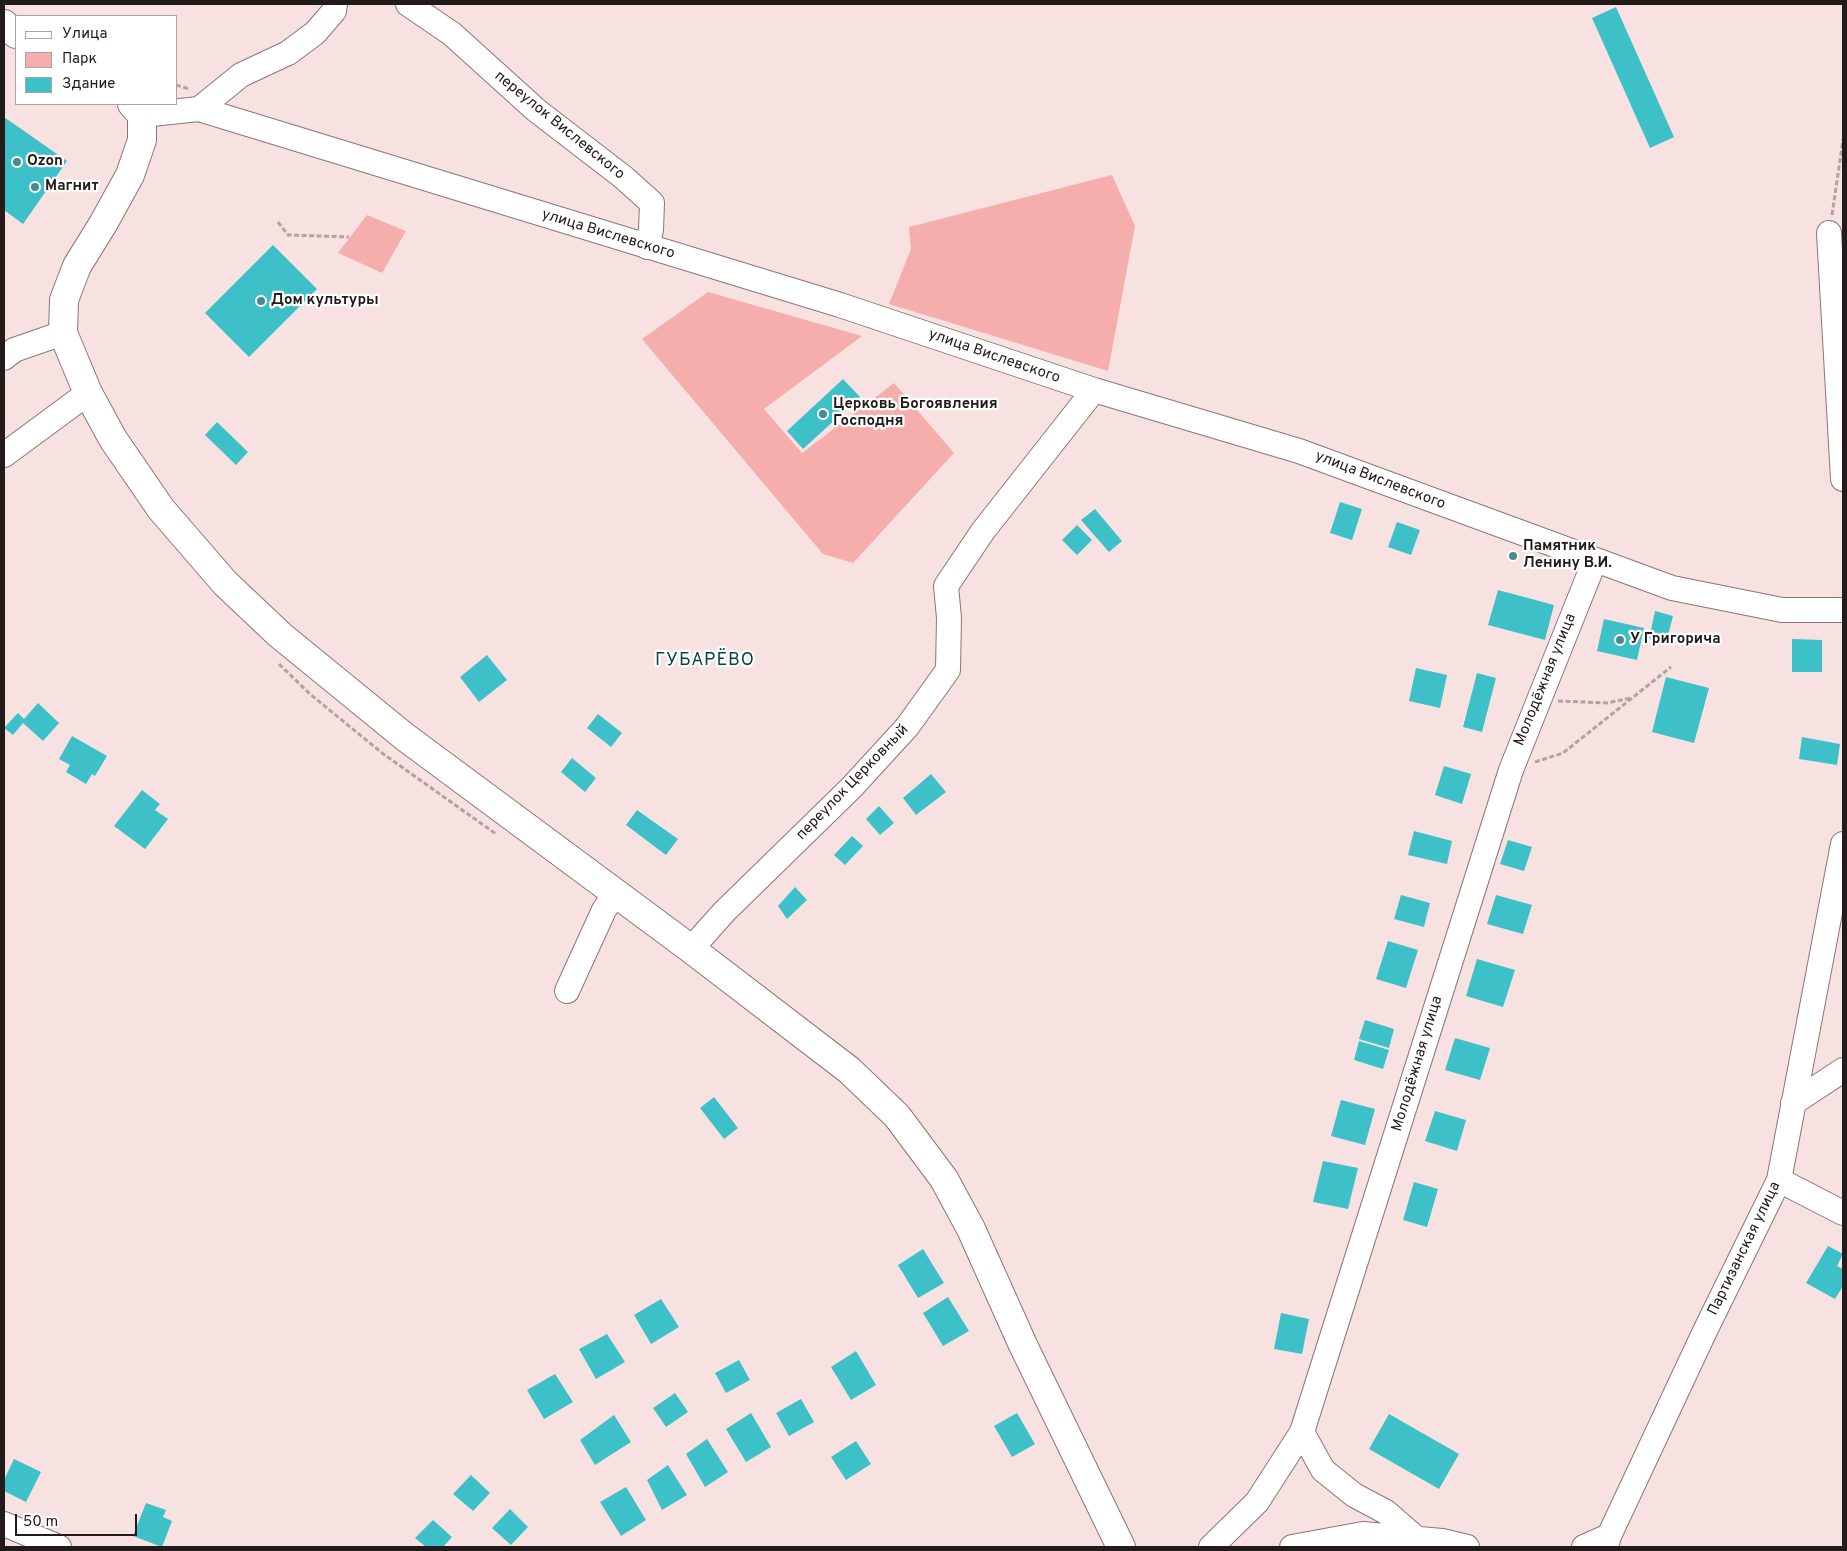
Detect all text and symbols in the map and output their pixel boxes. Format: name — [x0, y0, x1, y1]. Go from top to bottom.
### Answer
legend — [15, 15, 178, 105]
text: Улица — [62, 25, 107, 44]
text: Парк — [62, 50, 97, 69]
street label: переулок Вислевского — [490, 68, 628, 184]
text: Здание — [62, 75, 115, 94]
place label: Ozon — [27, 153, 63, 171]
marker: Ozon — [11, 156, 23, 168]
place label: Магнит — [45, 178, 98, 196]
marker: Магнит — [29, 181, 41, 193]
street label: улица Вислевского — [539, 206, 677, 264]
place label: Дом культуры — [271, 292, 379, 310]
marker: Дом культуры — [255, 295, 267, 307]
street label: улица Вислевского — [926, 326, 1062, 388]
place label: Церковь Богоявления Господня — [833, 396, 998, 431]
marker: Церковь Богоявления Господня — [817, 408, 829, 420]
street label: улица Вислевского — [1312, 448, 1448, 514]
place label: Памятник Ленину В.И. — [1523, 538, 1612, 573]
marker: Памятник Ленину В.И. — [1507, 550, 1519, 562]
street label: Молодёжная улица — [1511, 611, 1581, 749]
place label: У Григорича — [1630, 631, 1721, 649]
marker: У Григорича — [1614, 634, 1626, 646]
district label: ГУБАРЁВО — [654, 650, 756, 672]
street label: переулок Церковный — [793, 721, 913, 845]
street label: Молодёжная улица — [1389, 994, 1447, 1134]
street label: Партизанская улица — [1705, 1179, 1785, 1319]
scale bar — [18, 1504, 140, 1536]
text: 50 m — [23, 1513, 58, 1532]

